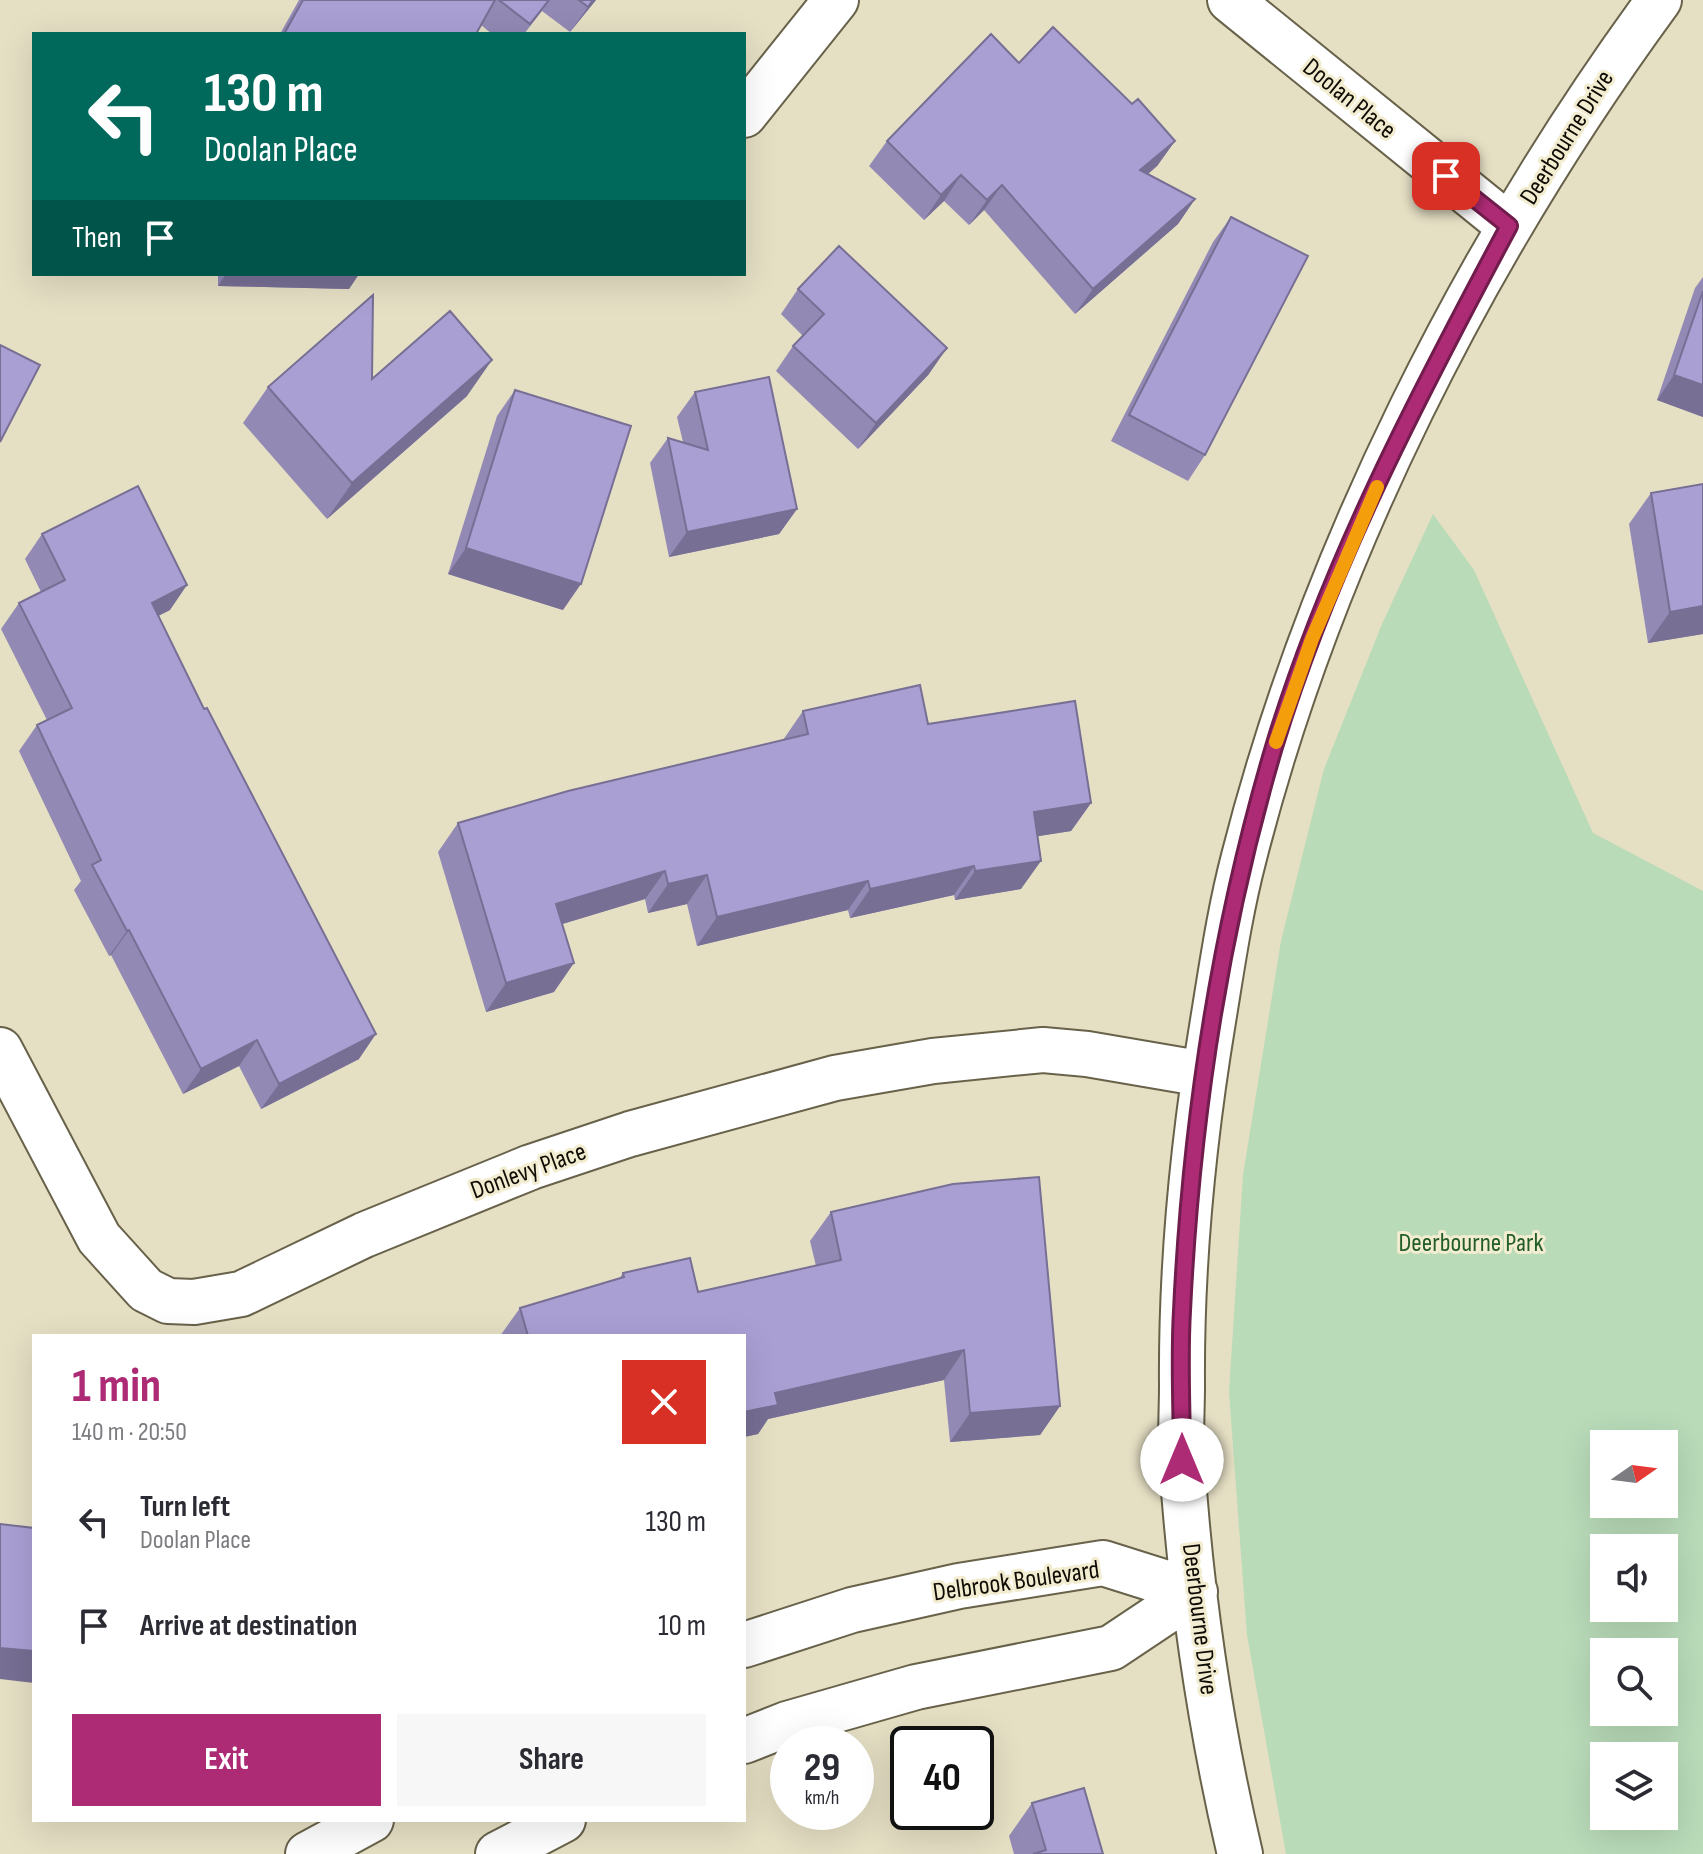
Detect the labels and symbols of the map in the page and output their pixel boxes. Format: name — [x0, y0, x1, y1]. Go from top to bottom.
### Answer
street label: Doolan Place — [1296, 52, 1402, 146]
street label: Deerbourne Drive — [1514, 65, 1621, 211]
pin — [1412, 142, 1480, 210]
street label: Donlevy Place — [467, 1136, 590, 1207]
park label: Deerbourne Park — [1399, 1228, 1543, 1259]
position arrow — [1140, 1418, 1224, 1502]
north arrow — [1590, 1430, 1678, 1518]
street label: Deerbourne Drive — [1175, 1542, 1224, 1697]
street label: Delbrook Boulevard — [931, 1554, 1101, 1608]
speed limit sign: 40 — [890, 1726, 994, 1830]

